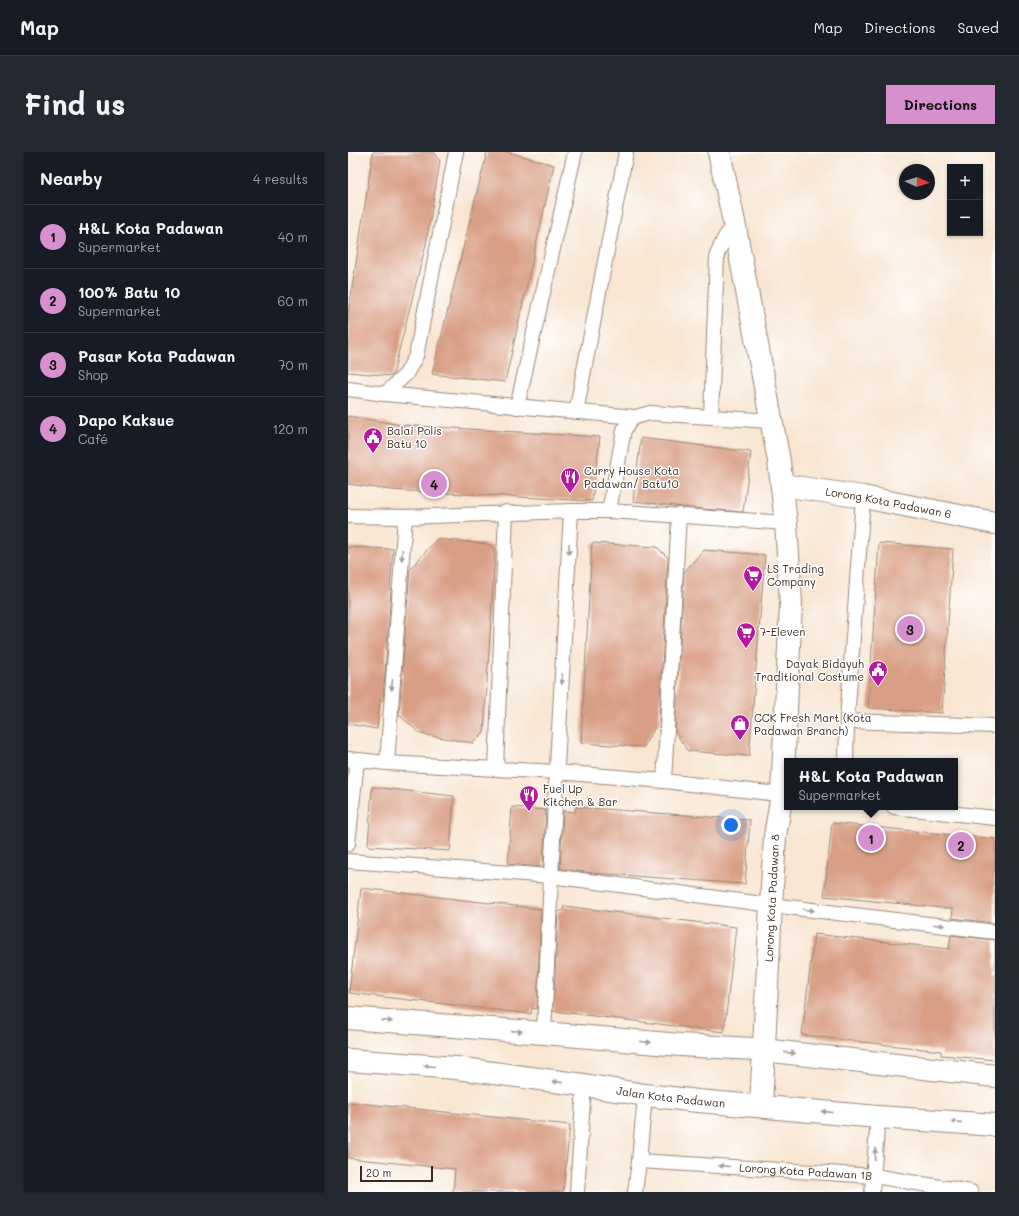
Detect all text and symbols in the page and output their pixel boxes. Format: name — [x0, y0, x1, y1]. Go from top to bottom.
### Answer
text: Map — [20, 15, 59, 40]
text: Map — [814, 18, 842, 37]
text: Directions — [864, 18, 935, 37]
text: Saved — [957, 18, 999, 37]
button: Directions — [886, 85, 995, 124]
text: Find us — [24, 86, 125, 122]
north arrow — [899, 164, 935, 200]
map controls — [947, 164, 983, 236]
button: + — [947, 164, 983, 200]
text: Nearby — [40, 167, 102, 189]
text: 4 results — [253, 170, 308, 187]
button: − — [947, 200, 983, 236]
text: H&L Kota Padawan — [78, 218, 223, 238]
text: 1 — [50, 228, 56, 245]
text: 40 m — [278, 228, 308, 245]
text: Supermarket — [78, 238, 161, 255]
text: 100% Batu 10 — [78, 282, 180, 302]
text: 2 — [49, 292, 57, 309]
text: 60 m — [278, 292, 308, 309]
text: Supermarket — [78, 302, 161, 319]
text: Pasar Kota Padawan — [78, 346, 235, 366]
text: 3 — [49, 356, 57, 373]
text: 70 m — [278, 356, 308, 373]
text: Shop — [78, 366, 108, 383]
text: Dapo Kaksue — [78, 410, 174, 430]
text: 4 — [49, 420, 57, 437]
text: 120 m — [272, 420, 308, 437]
place label: Balai Polis Batu 10 — [387, 423, 442, 451]
public building icon: Balai Polis Batu 10 — [362, 426, 384, 454]
text: Café — [78, 430, 108, 447]
place label: Curry House Kota Padawan/ Batu10 — [584, 463, 679, 491]
restaurant icon: Curry House Kota Padawan/ Batu10 — [559, 466, 581, 494]
pin: 4 — [421, 469, 447, 499]
street label: Lorong Kota Padawan 6 — [824, 484, 953, 521]
one-way arrow — [565, 543, 572, 555]
one-way arrow — [399, 549, 406, 561]
place label: LS Trading Company — [767, 561, 824, 589]
supermarket icon: LS Trading Company — [742, 564, 764, 592]
pin: 3 — [897, 614, 923, 644]
supermarket icon: 7-Eleven — [735, 621, 757, 649]
place label: 7-Eleven — [760, 624, 805, 639]
place label: Dayak Bidayuh Traditional Costume — [755, 656, 864, 684]
public building icon: Dayak Bidayuh Traditional Costume — [867, 659, 889, 687]
one-way arrow — [559, 673, 565, 686]
one-way arrow — [389, 679, 396, 691]
place label: CCK Fresh Mart (Kota Padawan Branch) — [754, 710, 872, 738]
shop icon: CCK Fresh Mart (Kota Padawan Branch) — [729, 713, 751, 741]
popup — [784, 758, 958, 810]
text: H&L Kota Padawan — [798, 766, 944, 786]
place label: Fuel Up Kitchen & Bar — [543, 781, 618, 809]
restaurant icon: Fuel Up Kitchen & Bar — [518, 784, 540, 812]
text: Supermarket — [798, 786, 881, 803]
your location — [721, 815, 741, 835]
pin: 1 — [858, 823, 884, 853]
pin: 2 — [948, 830, 974, 860]
street label: Lorong Kota Padawan 8 — [761, 833, 782, 962]
one-way arrow — [803, 906, 816, 913]
one-way arrow — [933, 922, 945, 928]
one-way arrow — [381, 1018, 393, 1025]
one-way arrow — [511, 1027, 523, 1034]
one-way arrow — [640, 1038, 652, 1045]
one-way arrow — [784, 1050, 796, 1056]
one-way arrow — [423, 1063, 435, 1070]
one-way arrow — [552, 1079, 564, 1085]
street label: Jalan Kota Padawan — [615, 1082, 726, 1110]
one-way arrow — [820, 1109, 833, 1115]
one-way arrow — [950, 1119, 962, 1126]
one-way arrow — [872, 1148, 879, 1160]
street label: Lorong Kota Padawan 1B — [739, 1159, 873, 1183]
one-way arrow — [718, 1163, 730, 1170]
scale bar — [360, 1164, 433, 1183]
text: 20 m — [366, 1165, 391, 1180]

